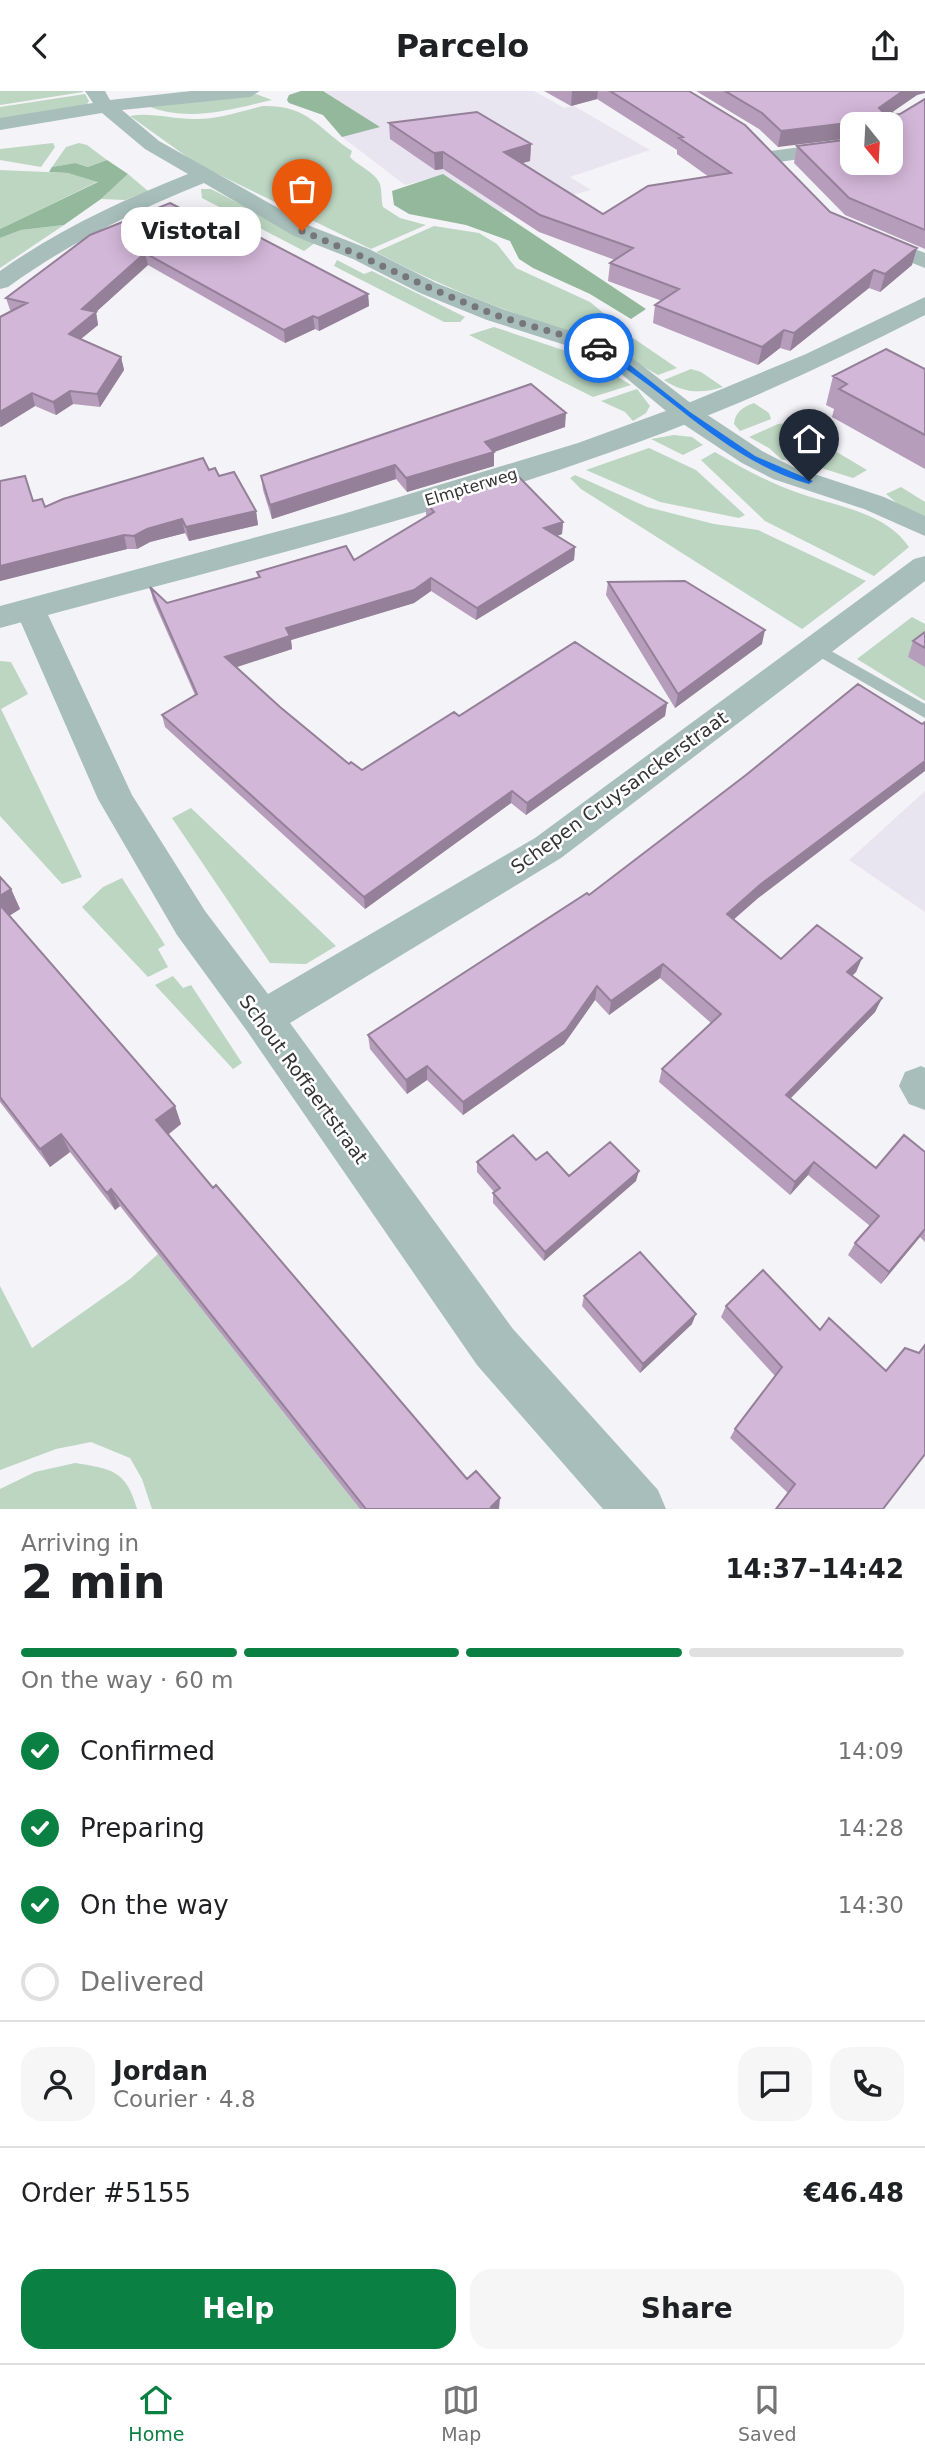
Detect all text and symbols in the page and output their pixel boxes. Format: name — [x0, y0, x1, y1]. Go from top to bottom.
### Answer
icon: back — [21, 27, 59, 65]
text: Parcelo — [396, 27, 529, 65]
icon: share — [866, 27, 904, 65]
north arrow — [840, 112, 903, 175]
map controls — [840, 112, 903, 175]
pin — [272, 159, 332, 231]
icon: bag — [283, 170, 321, 208]
callout: Vistotal — [120, 207, 260, 255]
text: Vistotal — [141, 218, 241, 244]
courier — [564, 313, 634, 383]
icon: car — [580, 329, 618, 367]
pin — [779, 409, 839, 481]
icon: home — [790, 420, 828, 458]
street label: Elmpterweg — [422, 464, 520, 510]
street label: Schepen Cruysanckerstraat — [506, 706, 732, 878]
street label: Schout Roffaertstraat — [235, 990, 373, 1168]
text: Arriving in — [21, 1530, 139, 1556]
text: 14:37–14:42 — [725, 1554, 904, 1584]
text: 2 min — [21, 1555, 165, 1609]
text: On the way · 60 m — [21, 1667, 233, 1693]
icon: check — [21, 1732, 59, 1770]
text: Confirmed — [80, 1736, 215, 1766]
text: 14:09 — [838, 1738, 904, 1764]
icon: check — [21, 1809, 59, 1847]
text: Preparing — [80, 1813, 205, 1843]
text: 14:28 — [838, 1815, 904, 1841]
icon: check — [21, 1886, 59, 1924]
text: On the way — [80, 1890, 229, 1920]
text: 14:30 — [838, 1892, 904, 1918]
text: Delivered — [80, 1967, 204, 1997]
button: person — [21, 2047, 95, 2121]
button: chat — [738, 2047, 812, 2121]
button: phone — [830, 2047, 904, 2121]
text: Jordan — [113, 2056, 208, 2086]
text: Courier · 4.8 — [113, 2086, 256, 2112]
text: Order #5155 — [21, 2178, 191, 2208]
text: €46.48 — [804, 2178, 904, 2208]
button: Help — [21, 2269, 456, 2349]
button: Share — [470, 2269, 904, 2349]
tab: Home — [128, 2381, 184, 2445]
tab: Map — [441, 2381, 481, 2445]
tab: Saved — [738, 2381, 797, 2445]

